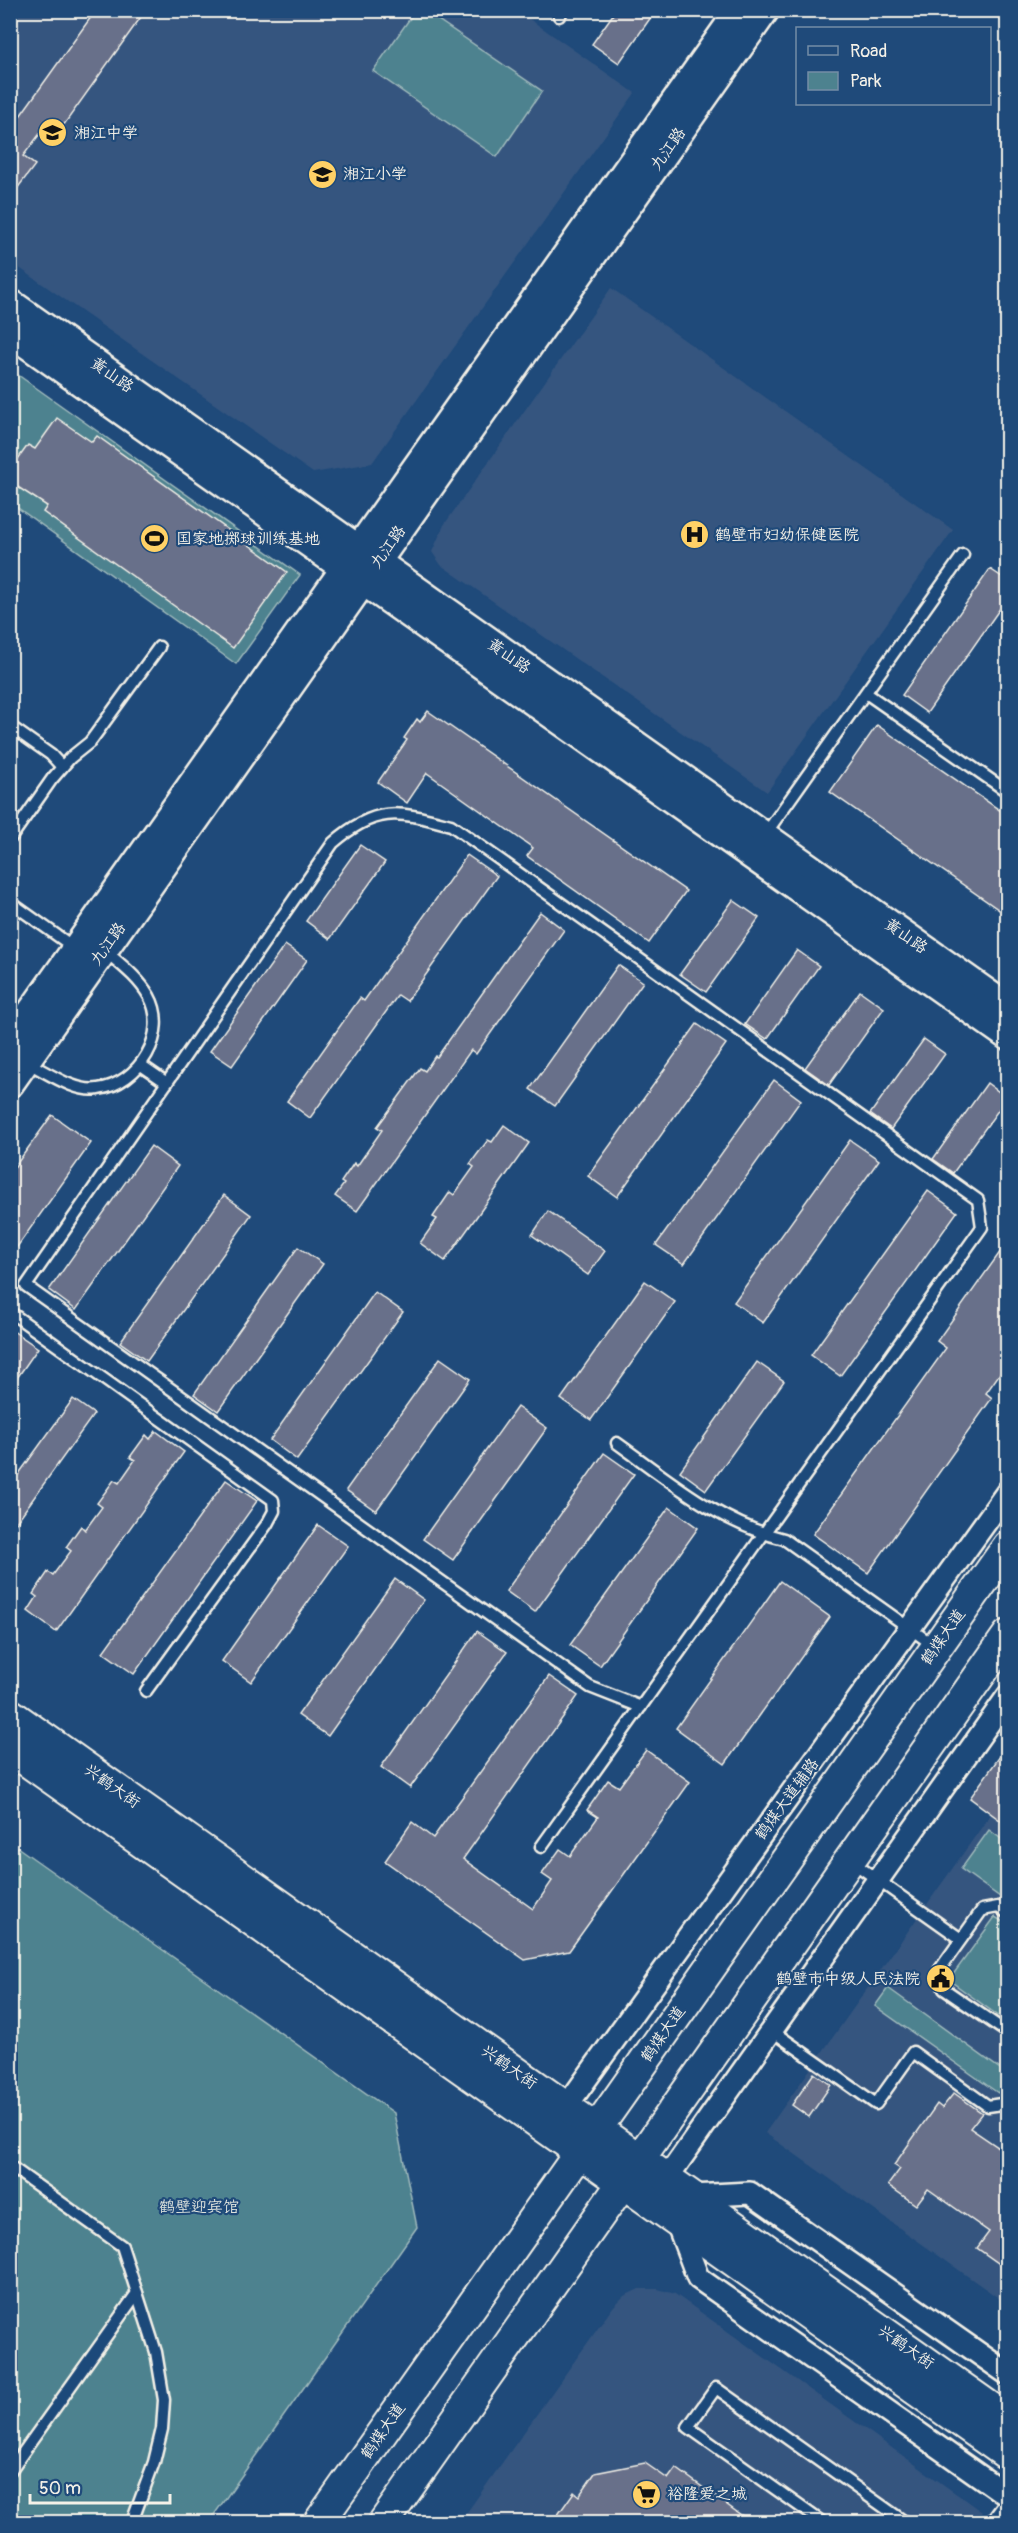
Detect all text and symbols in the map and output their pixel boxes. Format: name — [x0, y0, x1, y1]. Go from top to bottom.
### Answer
legend — [796, 27, 991, 105]
text: Road — [850, 40, 887, 63]
text: Park — [850, 70, 882, 93]
school or university icon: 湘江中学 — [37, 117, 69, 149]
place label: 湘江中学 — [74, 123, 138, 143]
street label: 九江路 — [646, 124, 690, 174]
school or university icon: 湘江小学 — [306, 158, 338, 190]
place label: 湘江小学 — [343, 164, 407, 184]
street label: 黄山路 — [87, 353, 137, 397]
hospital icon: 鹤壁市妇幼保健医院 — [678, 519, 710, 551]
street label: 九江路 — [366, 522, 410, 572]
sports icon: 国家地掷球训练基地 — [139, 523, 171, 555]
place label: 鹤壁市妇幼保健医院 — [715, 525, 859, 545]
place label: 国家地掷球训练基地 — [176, 529, 320, 549]
street label: 黄山路 — [484, 634, 534, 678]
street label: 黄山路 — [881, 914, 931, 958]
street label: 九江路 — [86, 919, 130, 969]
street label: 鹤煤大道 — [916, 1605, 970, 1669]
street label: 鹤煤大道辅路 — [751, 1754, 823, 1844]
street label: 兴鹤大街 — [80, 1759, 144, 1813]
public building icon: 鹤壁市中级人民法院 — [925, 1963, 957, 1995]
place label: 鹤壁市中级人民法院 — [776, 1969, 920, 1989]
street label: 鹤煤大道 — [636, 2002, 690, 2066]
street label: 兴鹤大街 — [477, 2040, 541, 2094]
park label: 鹤壁迎宾馆 — [159, 2197, 239, 2217]
street label: 兴鹤大街 — [874, 2320, 938, 2374]
street label: 鹤煤大道 — [356, 2399, 410, 2463]
scale bar — [30, 2467, 170, 2505]
text: 50 m — [39, 2477, 81, 2500]
supermarket icon: 裕隆爱之城 — [630, 2478, 662, 2510]
place label: 裕隆爱之城 — [667, 2484, 747, 2504]

